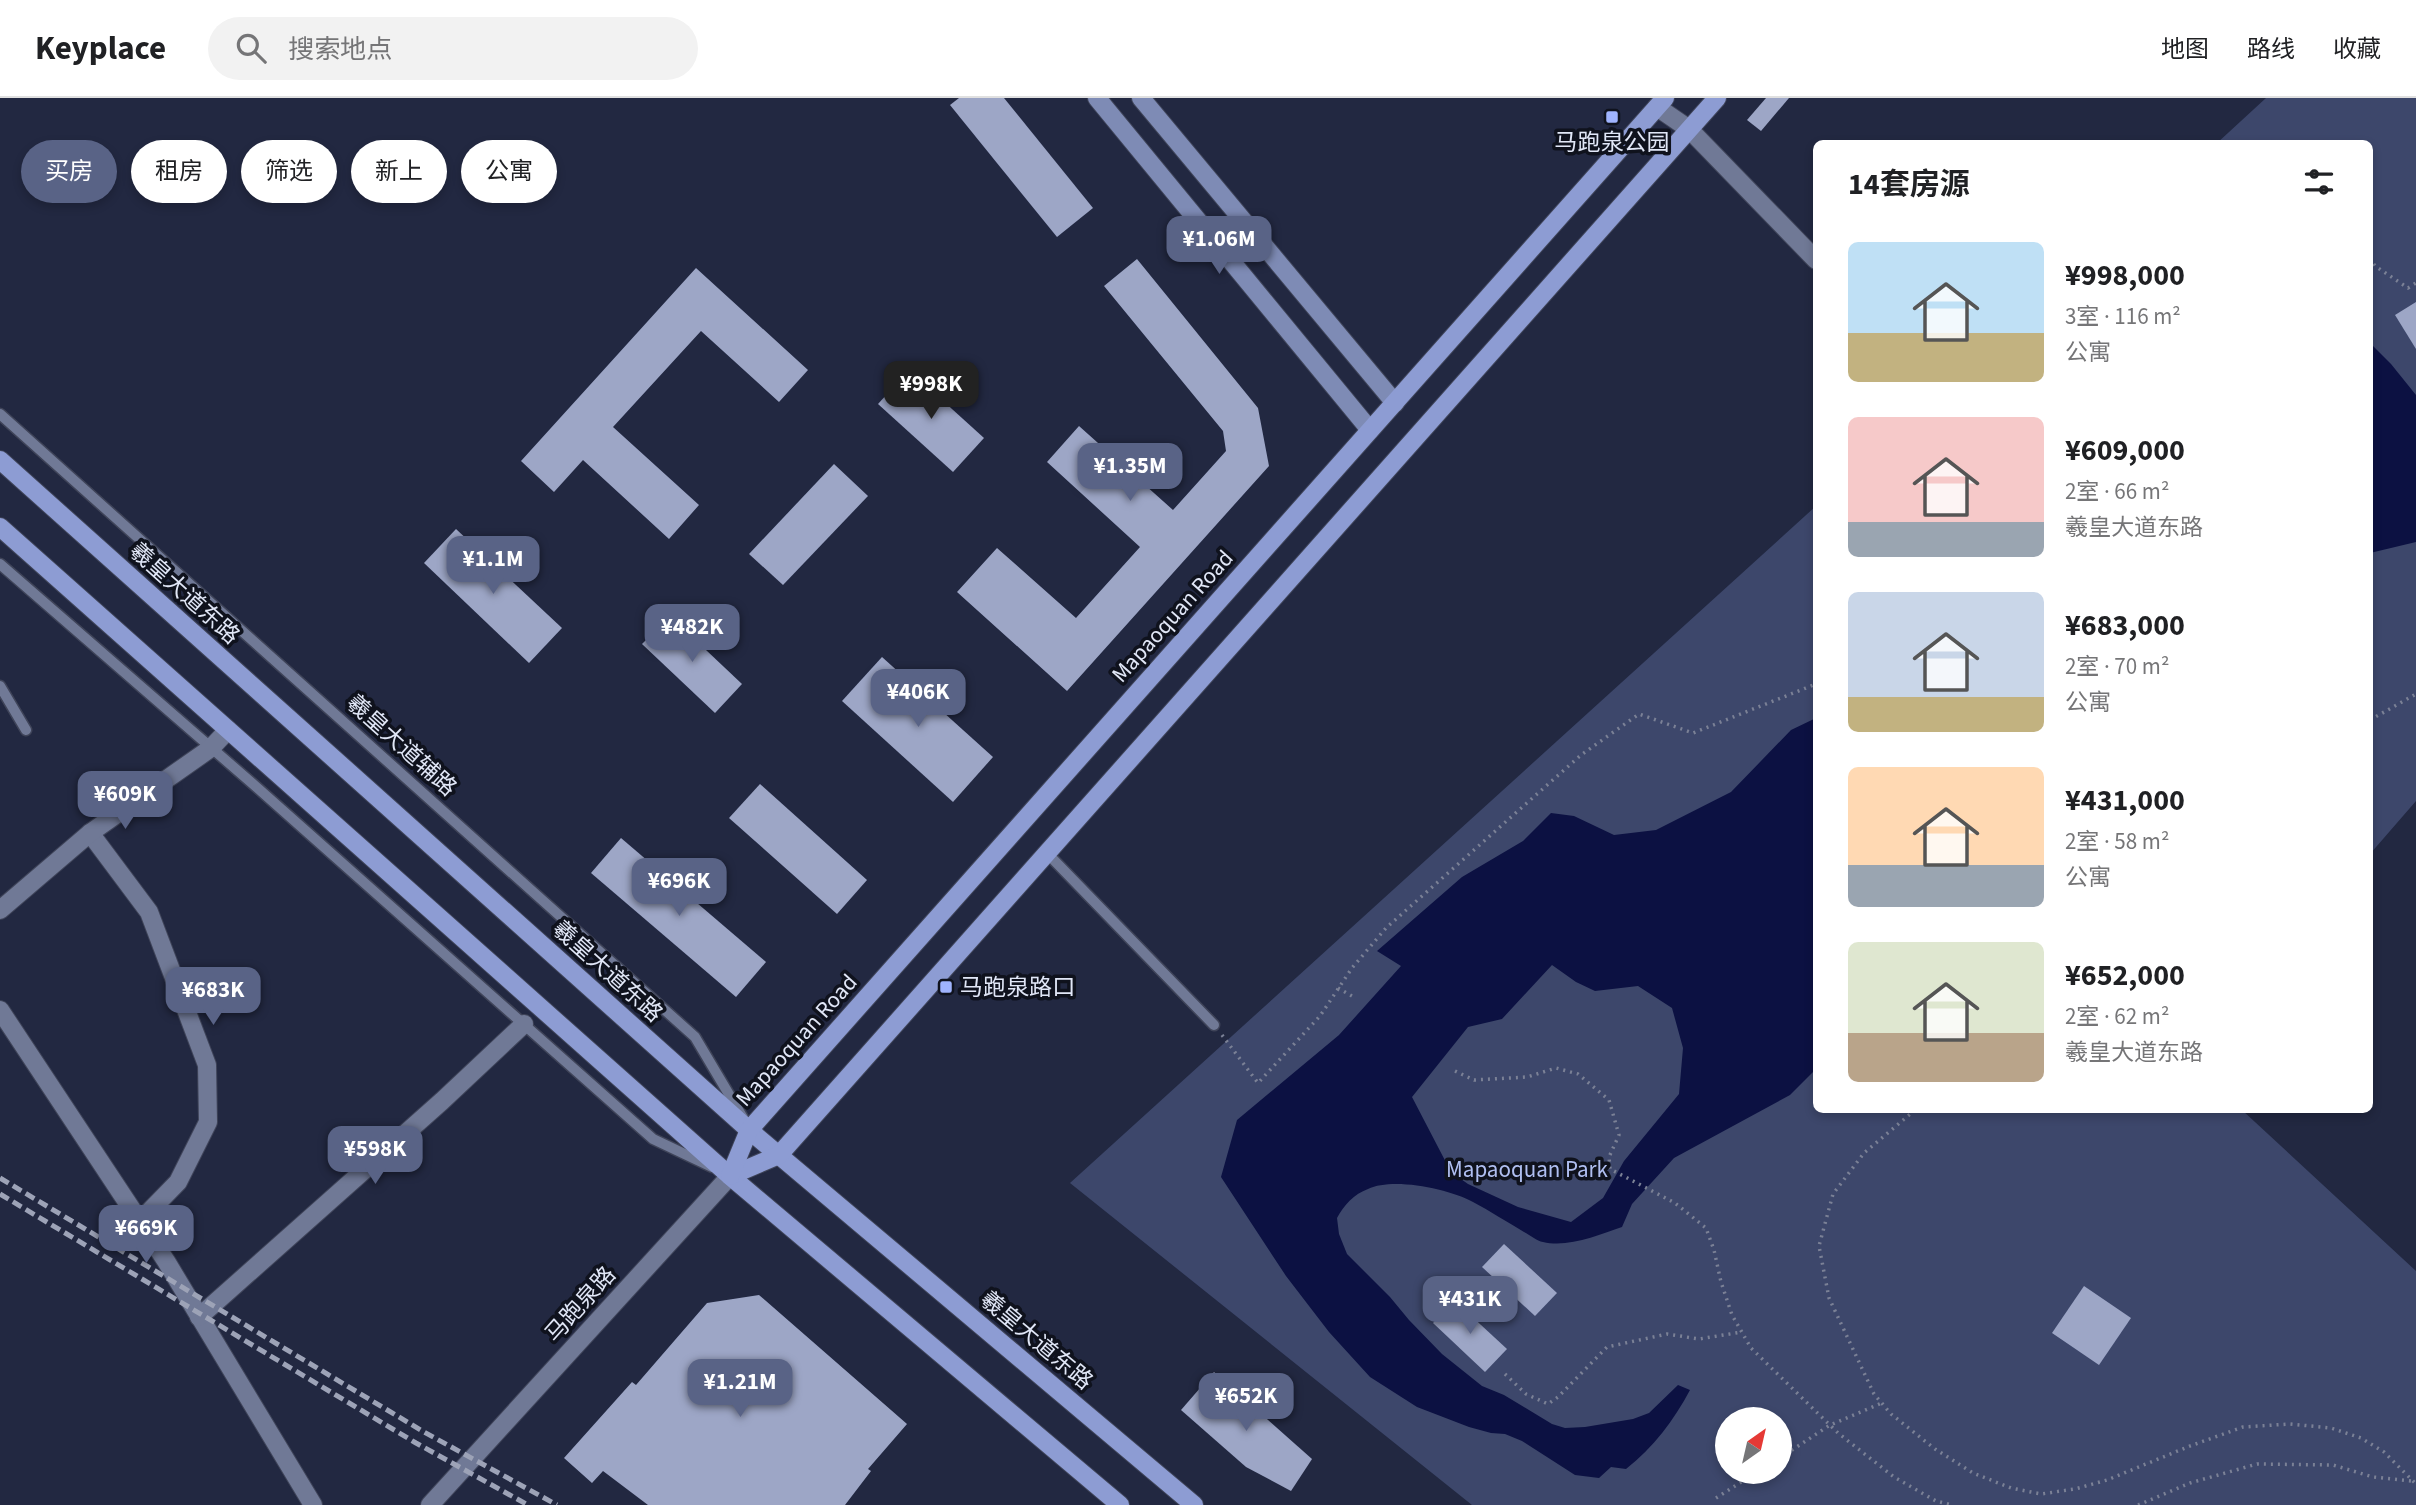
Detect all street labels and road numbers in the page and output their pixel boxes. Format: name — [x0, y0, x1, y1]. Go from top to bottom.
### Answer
street label: 羲皇大道东路 — [122, 535, 247, 652]
street label: Mapaoquan Road — [1104, 543, 1241, 690]
street label: 羲皇大道辅路 — [339, 687, 464, 804]
street label: 羲皇大道东路 — [545, 913, 670, 1030]
street label: Mapaoquan Road — [728, 967, 865, 1114]
street label: 马跑泉路 — [537, 1259, 623, 1350]
street label: 羲皇大道东路 — [973, 1283, 1100, 1397]

